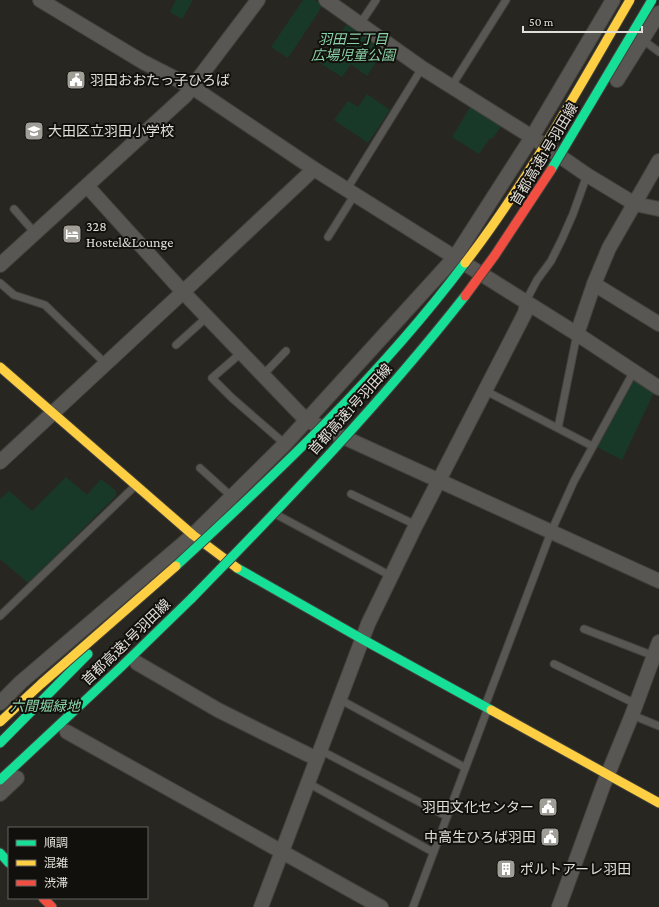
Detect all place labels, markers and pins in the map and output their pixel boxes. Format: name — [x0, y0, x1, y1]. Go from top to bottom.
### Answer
public building icon: 羽田おおたっ子ひろば — [65, 69, 87, 91]
place label: 羽田おおたっ子ひろば — [90, 72, 230, 88]
school or university icon: 大田区立羽田小学校 — [23, 120, 45, 142]
place label: 大田区立羽田小学校 — [48, 123, 174, 139]
place label: 328 Hostel&Lounge — [86, 218, 173, 250]
hotel icon: 328 Hostel&Lounge — [61, 223, 83, 245]
public building icon: 羽田文化センター — [537, 796, 559, 818]
place label: 羽田文化センター — [422, 799, 534, 815]
public building icon: 中高生ひろば羽田 — [539, 826, 561, 848]
place label: 中高生ひろば羽田 — [424, 829, 536, 845]
building icon: ポルトアーレ羽田 — [495, 858, 517, 880]
place label: ポルトアーレ羽田 — [520, 861, 631, 877]

